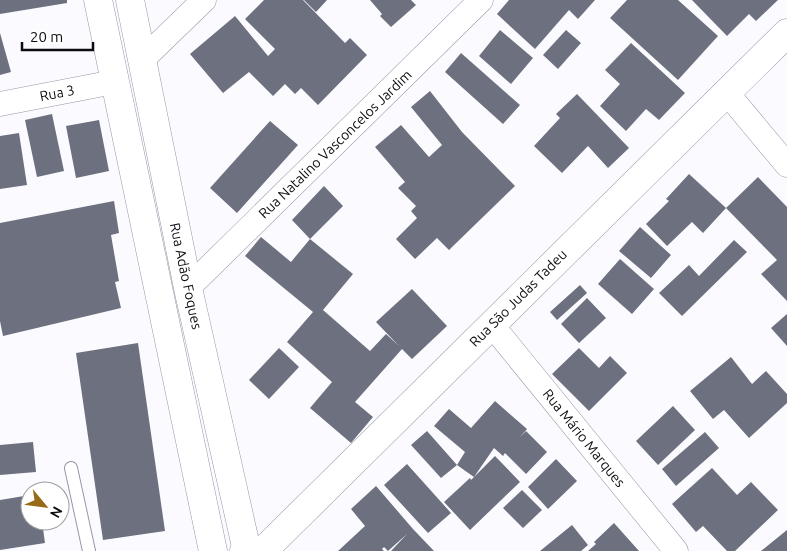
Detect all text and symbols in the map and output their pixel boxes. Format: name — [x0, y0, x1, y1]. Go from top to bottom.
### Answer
scale bar — [22, 20, 94, 52]
text: 20 m — [30, 28, 63, 45]
street label: Rua Natalino Vasconcelos Jardim — [255, 67, 415, 221]
street label: Rua 3 — [38, 82, 76, 104]
street label: Rua Adão Foques — [167, 221, 205, 331]
street label: Rua São Judas Tadeu — [466, 246, 570, 350]
street label: Rua Mário Marques — [540, 386, 628, 490]
north arrow — [20, 481, 70, 531]
text: N — [47, 504, 66, 521]

